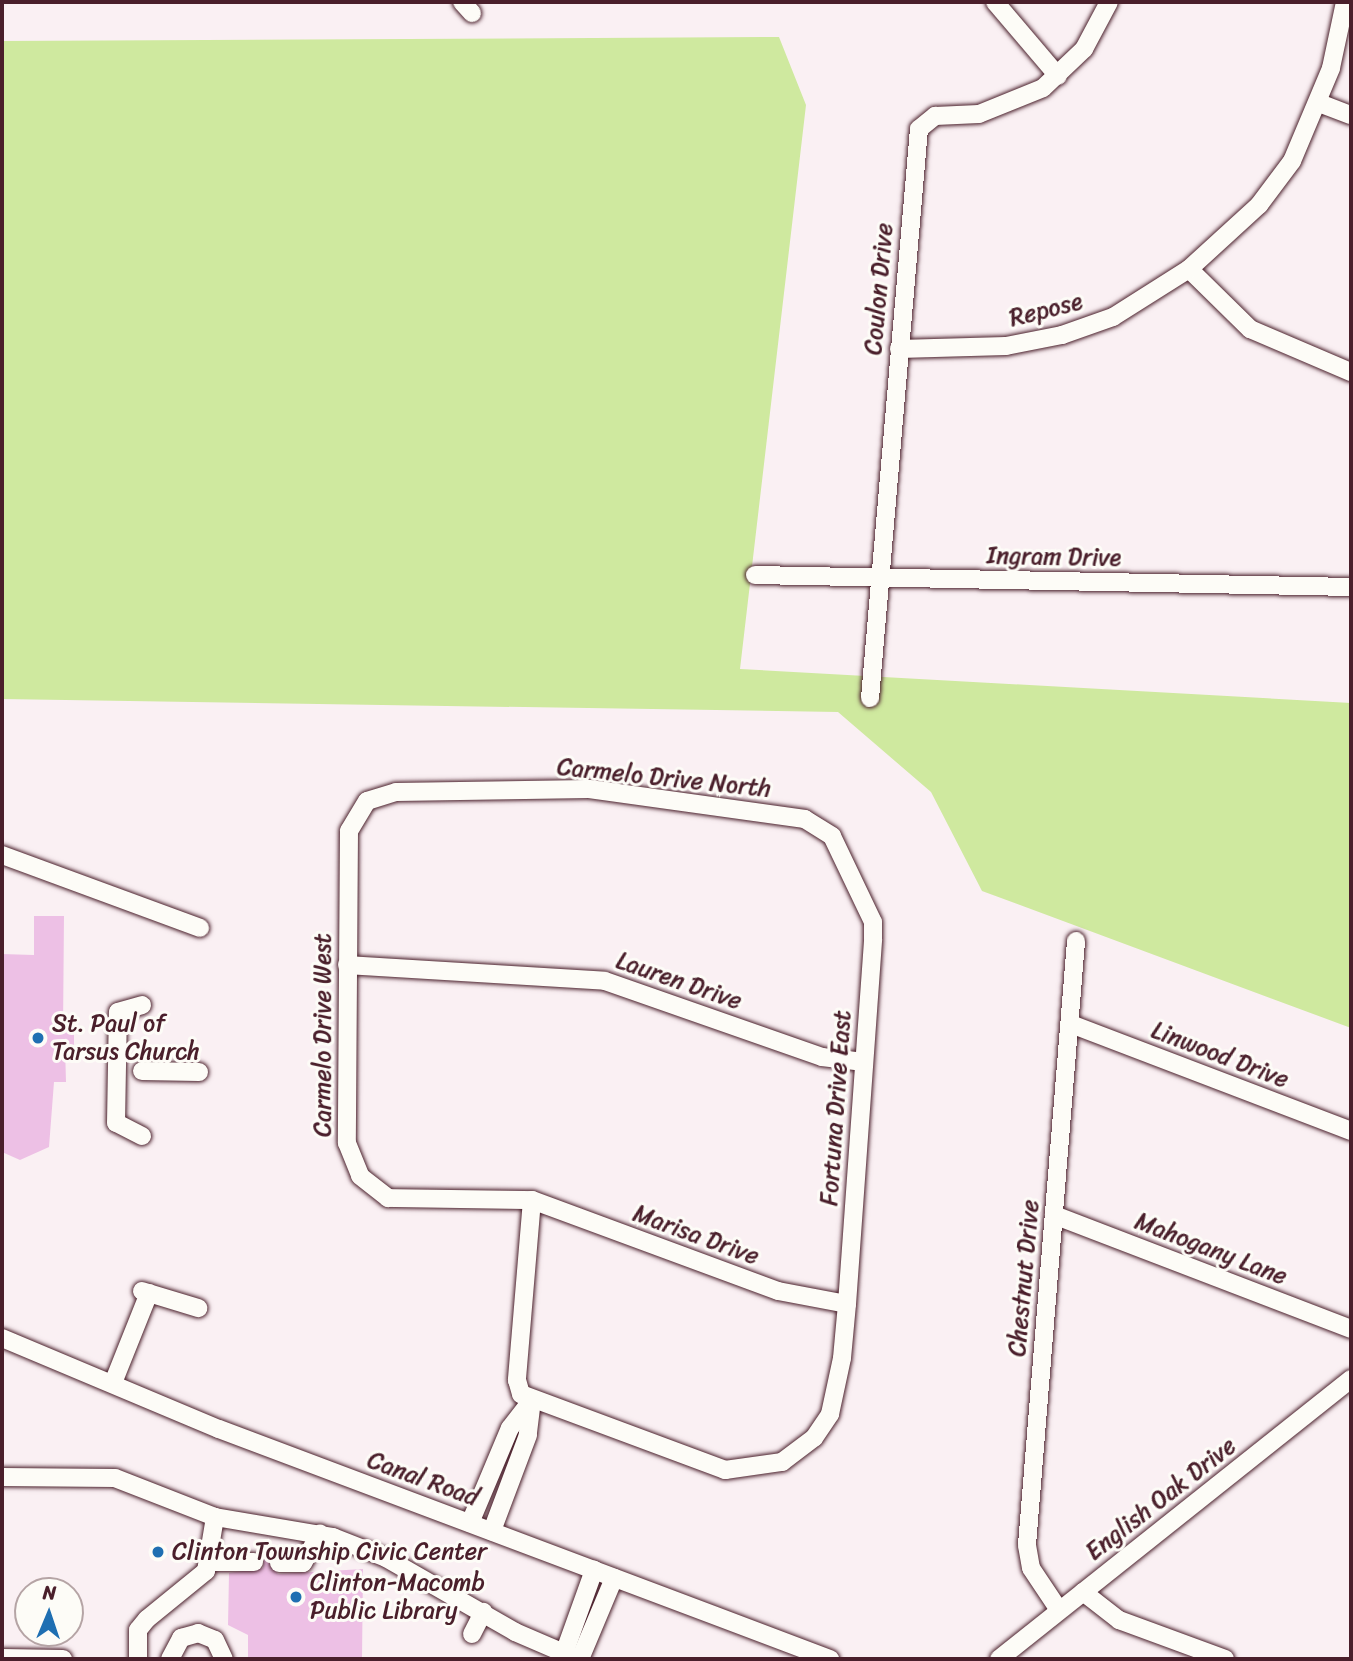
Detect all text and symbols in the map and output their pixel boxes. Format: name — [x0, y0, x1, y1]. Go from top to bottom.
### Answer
street label: Coulon Drive — [859, 222, 899, 356]
street label: Repose — [1006, 287, 1086, 333]
street label: Ingram Drive — [986, 541, 1122, 573]
street label: Carmelo Drive North — [556, 752, 772, 804]
street label: Carmelo Drive West — [309, 932, 337, 1138]
street label: Lauren Drive — [612, 946, 746, 1016]
street label: Fortuna Drive East — [815, 1009, 857, 1207]
place label: St. Paul of Tarsus Church — [52, 1010, 200, 1066]
street label: Linwood Drive — [1147, 1016, 1293, 1094]
marker: St. Paul of Tarsus Church — [30, 1030, 46, 1046]
street label: Chestnut Drive — [1003, 1198, 1045, 1358]
street label: Marisa Drive — [629, 1199, 763, 1271]
street label: Mahogany Lane — [1131, 1207, 1291, 1291]
street label: English Oak Drive — [1080, 1431, 1242, 1567]
street label: Canal Road — [363, 1446, 483, 1512]
place label: Clinton Township Civic Center — [172, 1538, 486, 1566]
marker: Clinton Township Civic Center — [150, 1544, 166, 1560]
place label: Clinton-Macomb Public Library — [310, 1569, 485, 1625]
text: N — [43, 1576, 57, 1609]
north arrow — [14, 1577, 84, 1647]
marker: Clinton-Macomb Public Library — [288, 1589, 304, 1605]

